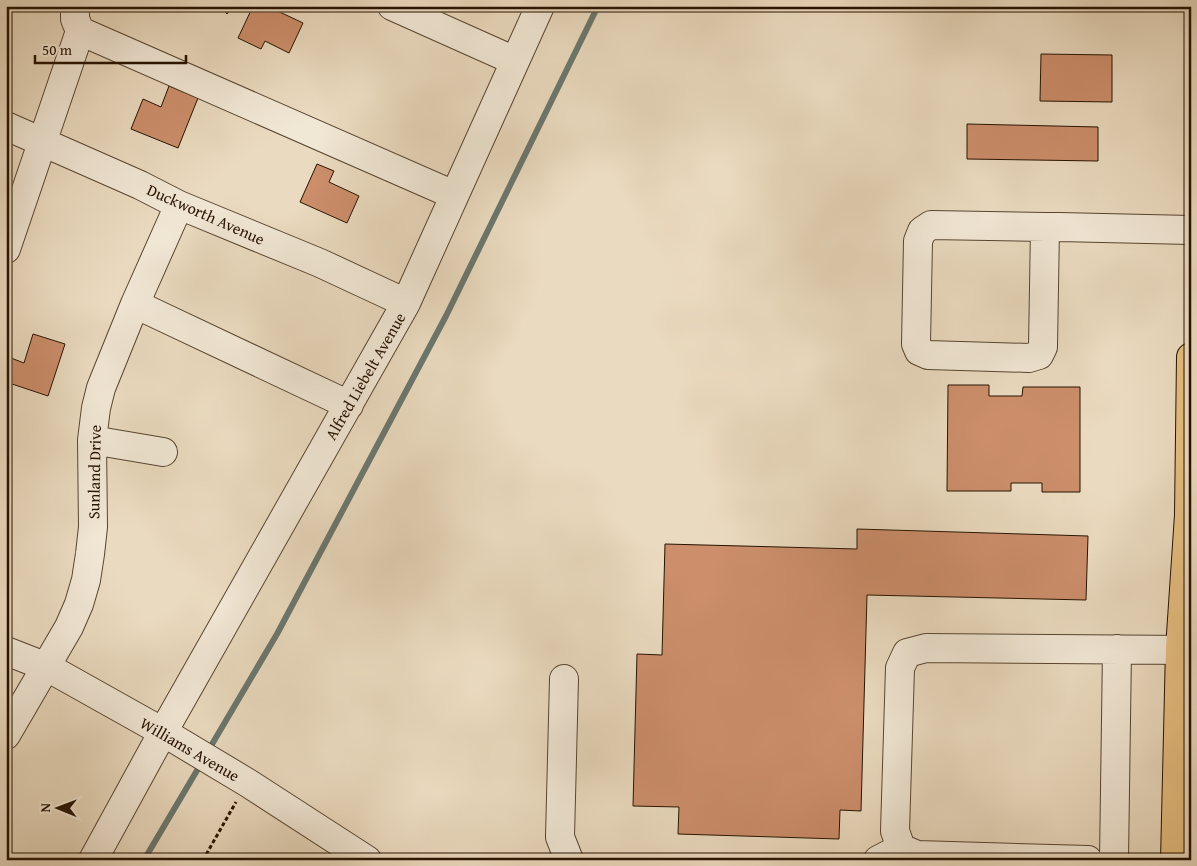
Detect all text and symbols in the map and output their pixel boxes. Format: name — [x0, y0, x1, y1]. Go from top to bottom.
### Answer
scale bar — [35, 32, 186, 64]
text: 50 m — [42, 39, 73, 60]
street label: Duckworth Avenue — [143, 177, 269, 251]
street label: Alfred Liebelt Avenue — [319, 308, 411, 444]
street label: Sunland Drive — [81, 425, 107, 519]
street label: Williams Avenue — [136, 711, 244, 787]
north arrow — [32, 784, 82, 834]
text: N — [35, 802, 55, 813]

